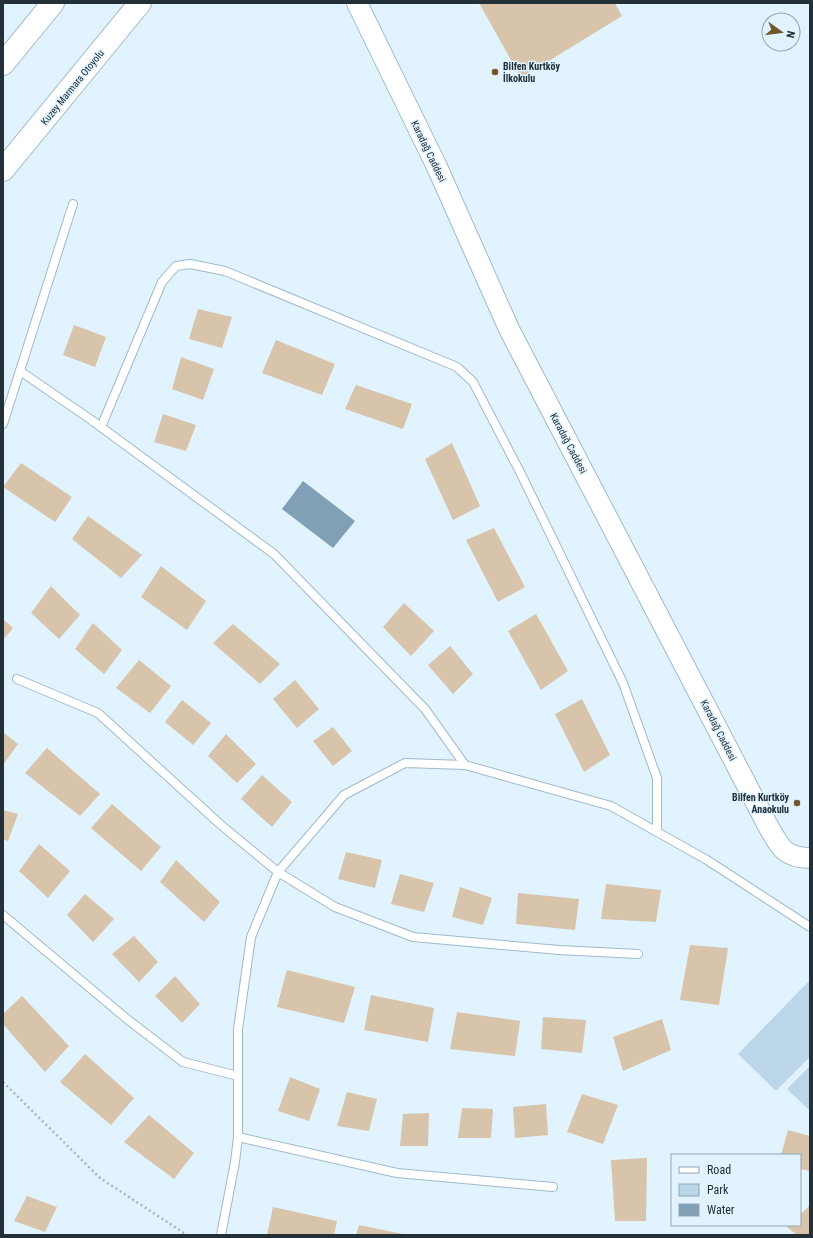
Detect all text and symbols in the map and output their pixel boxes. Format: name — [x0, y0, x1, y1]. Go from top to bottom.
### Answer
north arrow — [761, 12, 801, 52]
text: N — [783, 29, 797, 39]
street label: Kuzey Marmara Otoyolu — [39, 47, 106, 127]
place label: Bilfen Kurtköy İlkokulu — [503, 61, 560, 84]
marker: Bilfen Kurtköy İlkokulu — [490, 67, 500, 77]
street label: Karadağ Caddesi — [409, 119, 448, 184]
street label: Karadağ Caddesi — [548, 411, 589, 475]
street label: Karadağ Caddesi — [698, 698, 739, 762]
place label: Bilfen Kurtköy Anaokulu — [732, 792, 790, 815]
marker: Bilfen Kurtköy Anaokulu — [792, 798, 802, 808]
legend — [671, 1154, 801, 1226]
text: Road — [707, 1163, 731, 1177]
text: Park — [707, 1183, 729, 1197]
text: Water — [707, 1203, 735, 1217]

